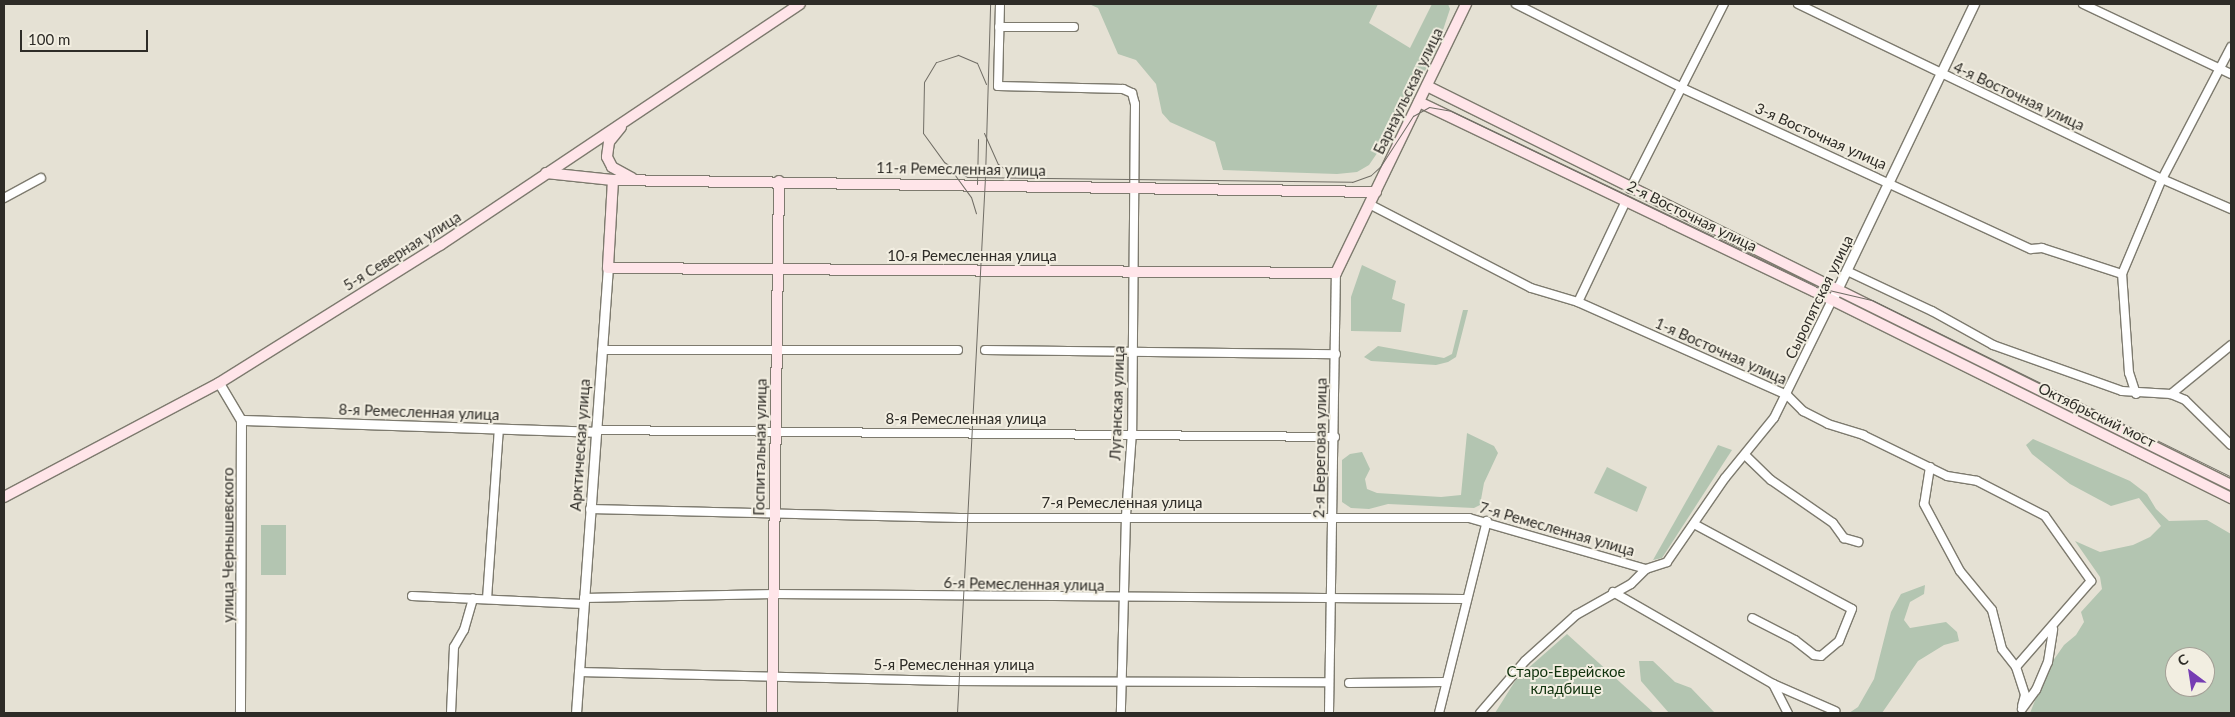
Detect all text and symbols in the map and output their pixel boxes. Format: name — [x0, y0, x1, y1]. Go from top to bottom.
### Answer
scale bar — [22, 20, 150, 52]
street label: Барнаульская улица — [1370, 25, 1446, 157]
text: 100 m — [28, 30, 70, 48]
street label: 4-я Восточная улица — [1951, 58, 2087, 134]
street label: 3-я Восточная улица — [1752, 99, 1890, 173]
street label: 11-я Ремесленная улица — [876, 159, 1046, 179]
street label: 2-я Восточная улица — [1624, 177, 1760, 255]
street label: 5-я Северная улица — [340, 208, 464, 294]
street label: Сыропятская улица — [1781, 232, 1857, 362]
street label: 10-я Ремесленная улица — [887, 247, 1057, 265]
street label: 1-я Восточная улица — [1652, 314, 1790, 388]
street label: Луганская улица — [1106, 345, 1128, 461]
street label: Арктическая улица — [566, 378, 594, 512]
street label: Госпитальная улица — [750, 378, 770, 516]
street label: 2-я Береговая улица — [1310, 378, 1330, 518]
street label: Октябрьский мост — [2035, 379, 2159, 451]
street label: 8-я Ремесленная улица — [338, 400, 500, 424]
street label: 8-я Ремесленная улица — [886, 410, 1046, 428]
street label: улица Чернышевского — [219, 467, 237, 623]
street label: 7-я Ремесленная улица — [1042, 494, 1202, 512]
street label: 7-я Ремесленная улица — [1477, 498, 1637, 560]
street label: 6-я Ремесленная улица — [943, 574, 1105, 594]
north arrow — [2165, 647, 2215, 697]
text: С — [2174, 650, 2191, 669]
street label: 5-я Ремесленная улица — [874, 656, 1034, 674]
park label: Старо-Еврейское кладбище — [1506, 662, 1626, 697]

